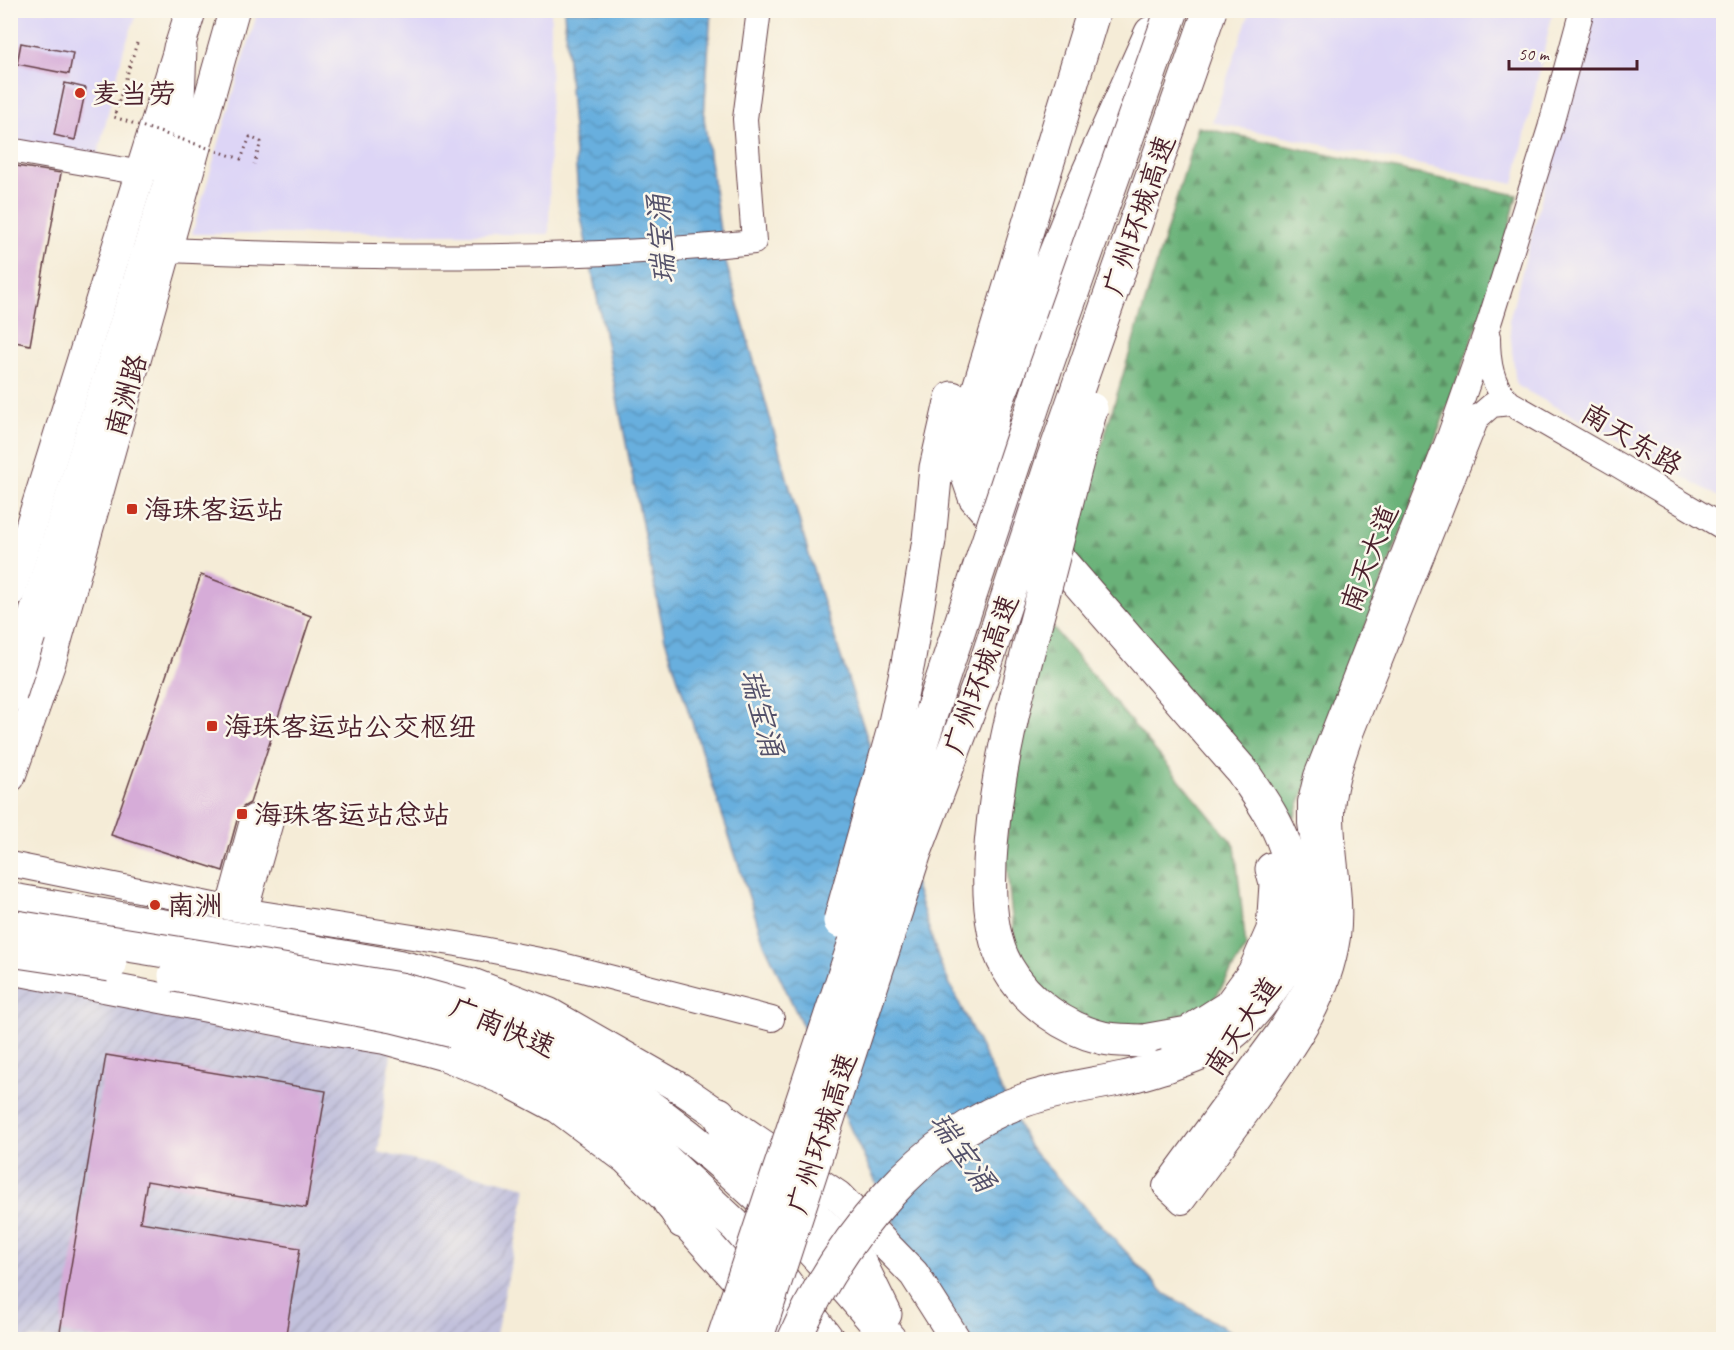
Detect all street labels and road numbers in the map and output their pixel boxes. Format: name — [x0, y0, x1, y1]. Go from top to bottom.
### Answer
street label: 广州环城高速 — [1095, 130, 1183, 300]
street label: 南洲路 — [98, 350, 154, 440]
street label: 南天东路 — [1575, 395, 1689, 483]
street label: 南天大道 — [1333, 499, 1405, 617]
street label: 广州环城高速 — [936, 589, 1026, 759]
street label: 南天大道 — [1196, 970, 1288, 1082]
street label: 广南快速 — [445, 989, 561, 1065]
street label: 广州环城高速 — [779, 1048, 865, 1218]

